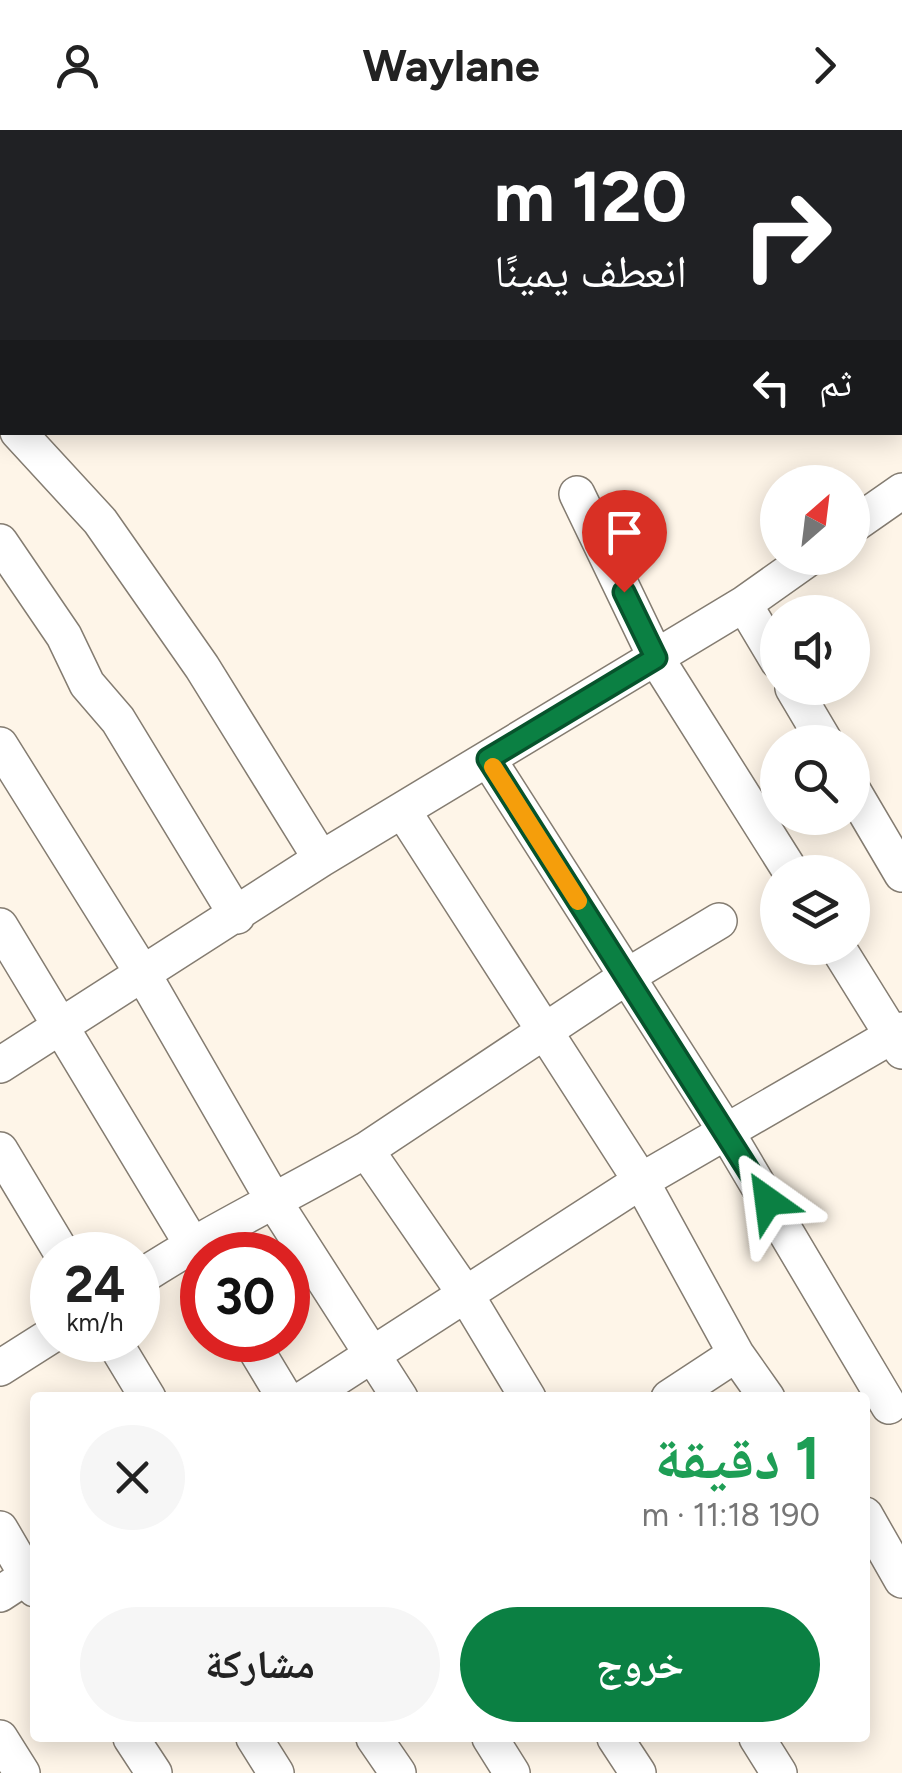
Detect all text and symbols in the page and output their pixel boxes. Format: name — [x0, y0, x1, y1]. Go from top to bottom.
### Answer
icon: person — [50, 38, 105, 93]
text: Waylane — [362, 38, 540, 92]
icon: forward — [797, 38, 852, 93]
text: 120 m — [494, 154, 687, 239]
icon: right — [722, 170, 852, 300]
text: انعطف يمينًا — [494, 244, 687, 298]
icon: left — [744, 360, 799, 415]
text: ثم — [819, 360, 852, 406]
north arrow — [760, 465, 870, 575]
map controls — [760, 465, 870, 965]
pin — [582, 490, 667, 593]
icon: arrive — [597, 505, 652, 560]
button: sound — [760, 595, 870, 705]
button: search — [760, 725, 870, 835]
button: layers — [760, 855, 870, 965]
position arrow — [716, 1149, 820, 1253]
speed limit sign: 30 — [180, 1232, 310, 1362]
text: 24 — [65, 1254, 125, 1315]
text: km/h — [66, 1307, 124, 1337]
text: 1 دقيقة — [654, 1422, 820, 1494]
button: close — [80, 1425, 185, 1530]
text: 190 m · 11:18 — [642, 1496, 820, 1534]
button: مشاركة — [80, 1607, 440, 1722]
button: خروج — [460, 1607, 820, 1722]

